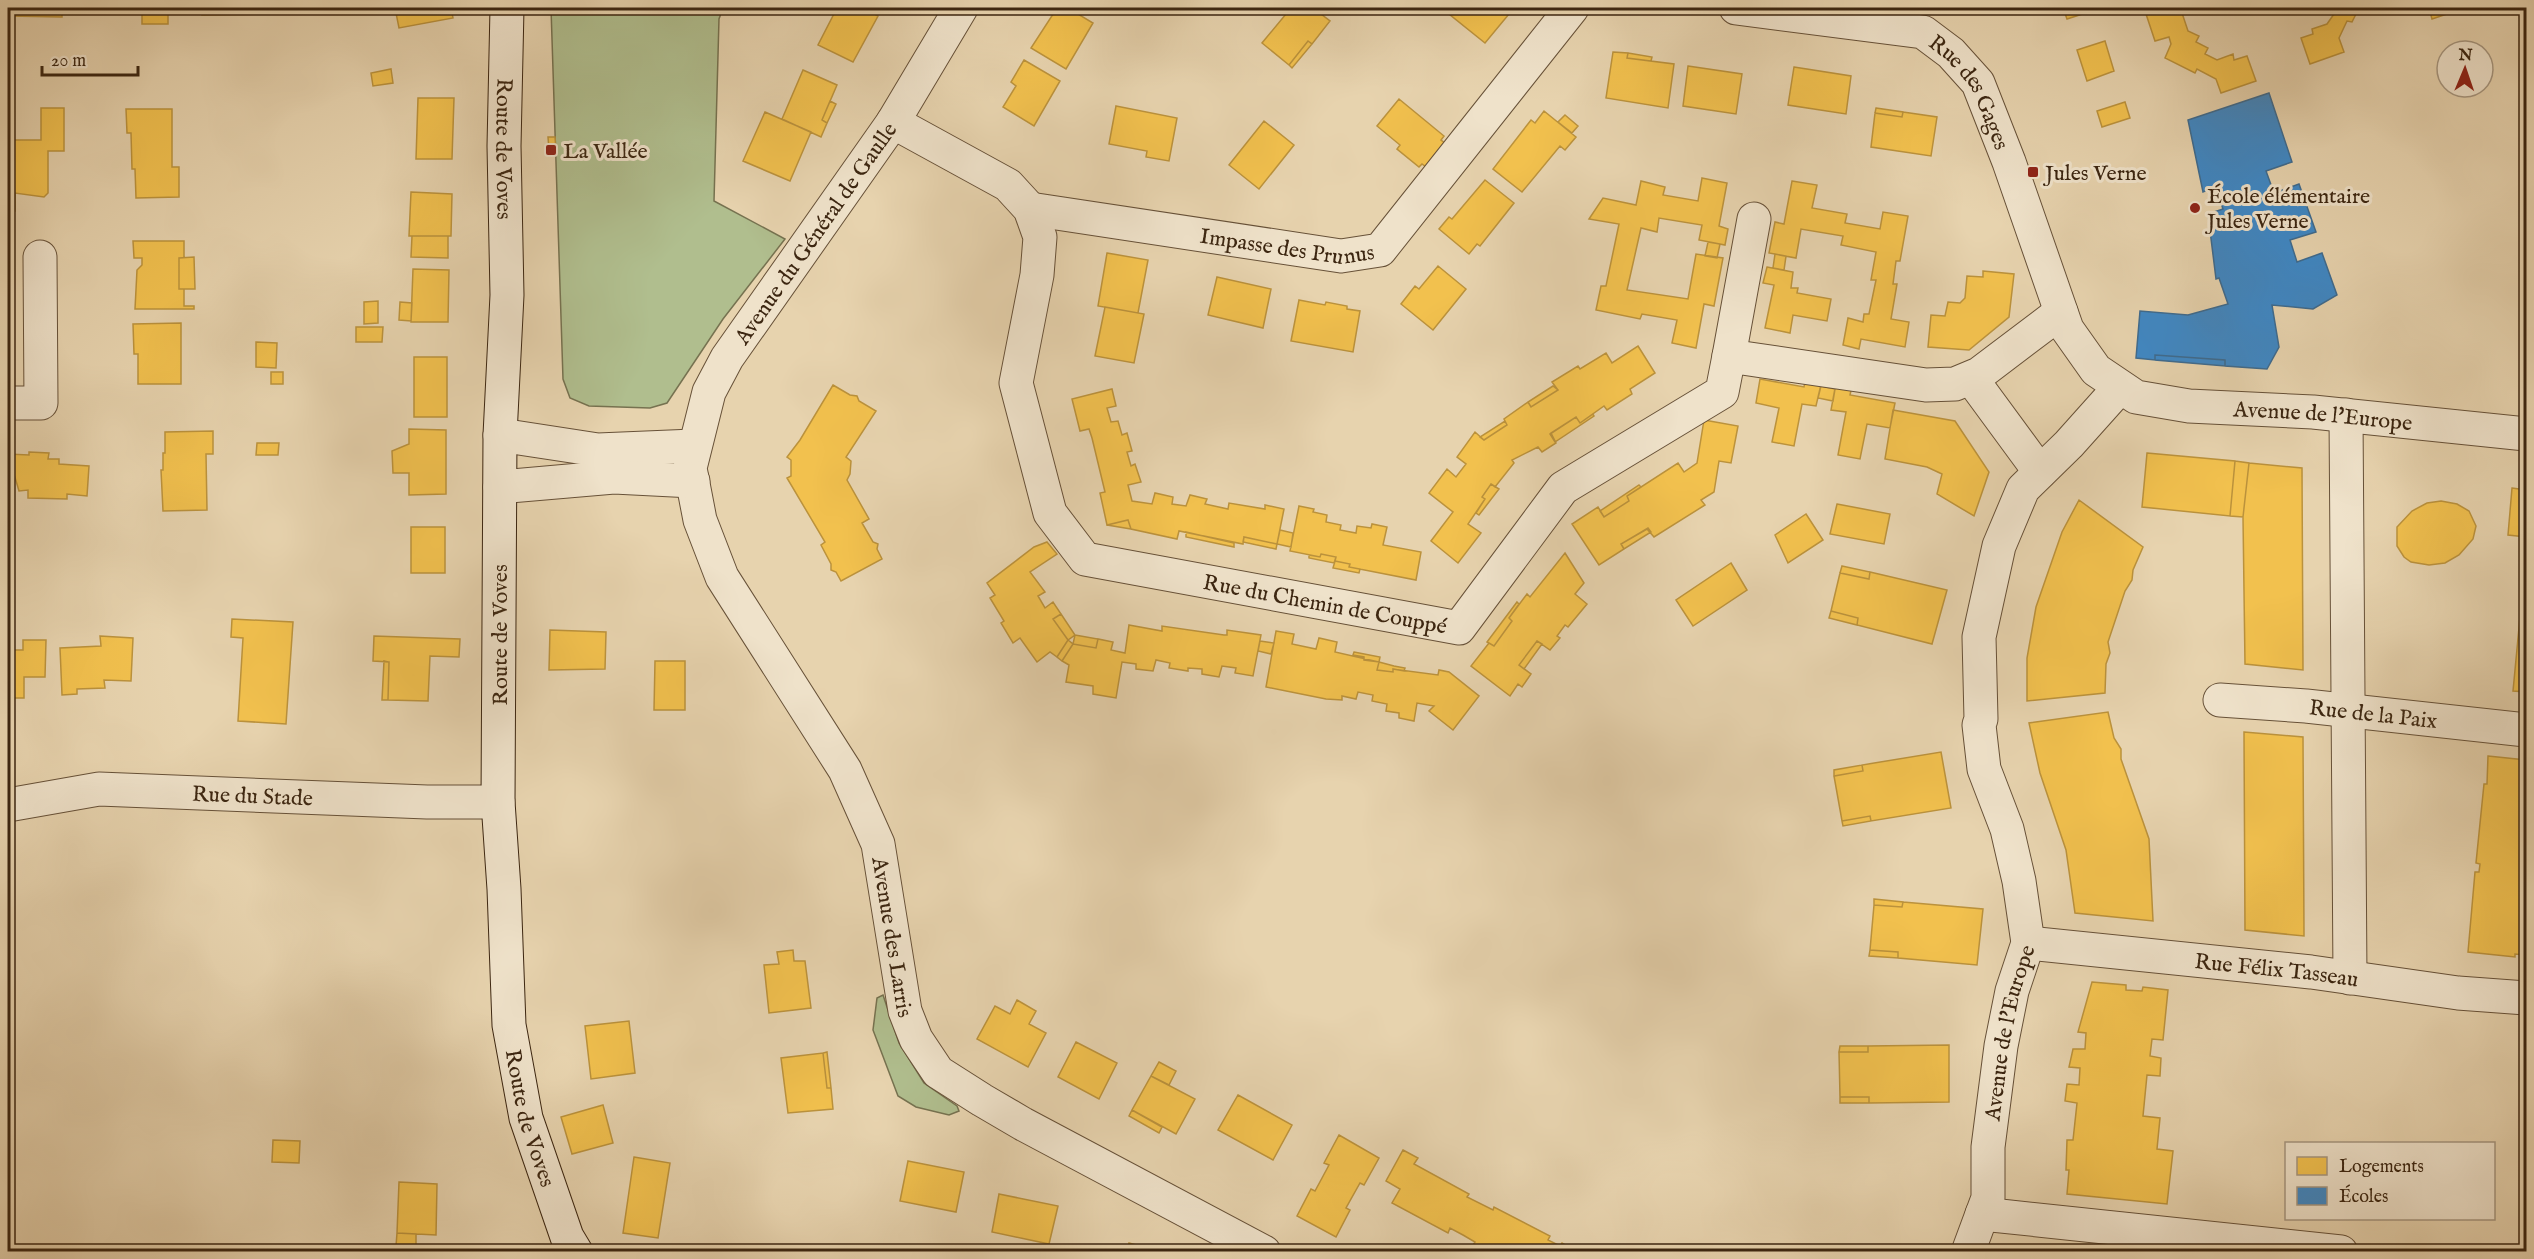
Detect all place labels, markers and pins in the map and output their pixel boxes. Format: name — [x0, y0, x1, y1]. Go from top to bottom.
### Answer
place label: La Vallée — [563, 138, 648, 166]
marker: La Vallée — [544, 143, 558, 157]
place label: Jules Verne — [2042, 160, 2147, 188]
marker: Jules Verne — [2026, 165, 2040, 179]
place label: École élémentaire Jules Verne — [2204, 183, 2370, 236]
marker: École élémentaire Jules Verne — [2188, 201, 2202, 215]

